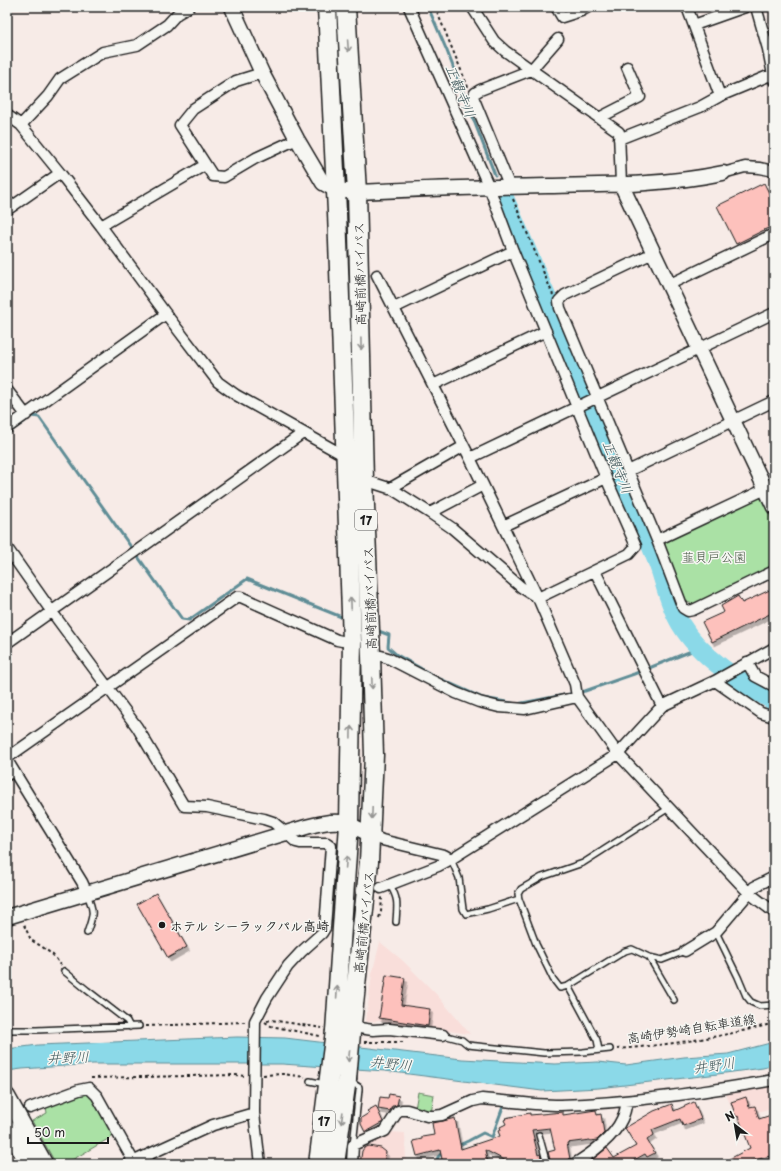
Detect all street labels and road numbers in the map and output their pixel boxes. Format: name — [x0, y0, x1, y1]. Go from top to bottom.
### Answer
street label: 高崎前橋バイパス — [349, 222, 369, 326]
road number: 17 — [355, 510, 377, 530]
street label: 高崎前橋バイパス — [358, 546, 380, 650]
street label: 高崎前橋バイパス — [348, 869, 378, 975]
street label: 高崎伊勢崎自転車道線 — [625, 1008, 758, 1048]
road number: 17 — [313, 1111, 335, 1131]

